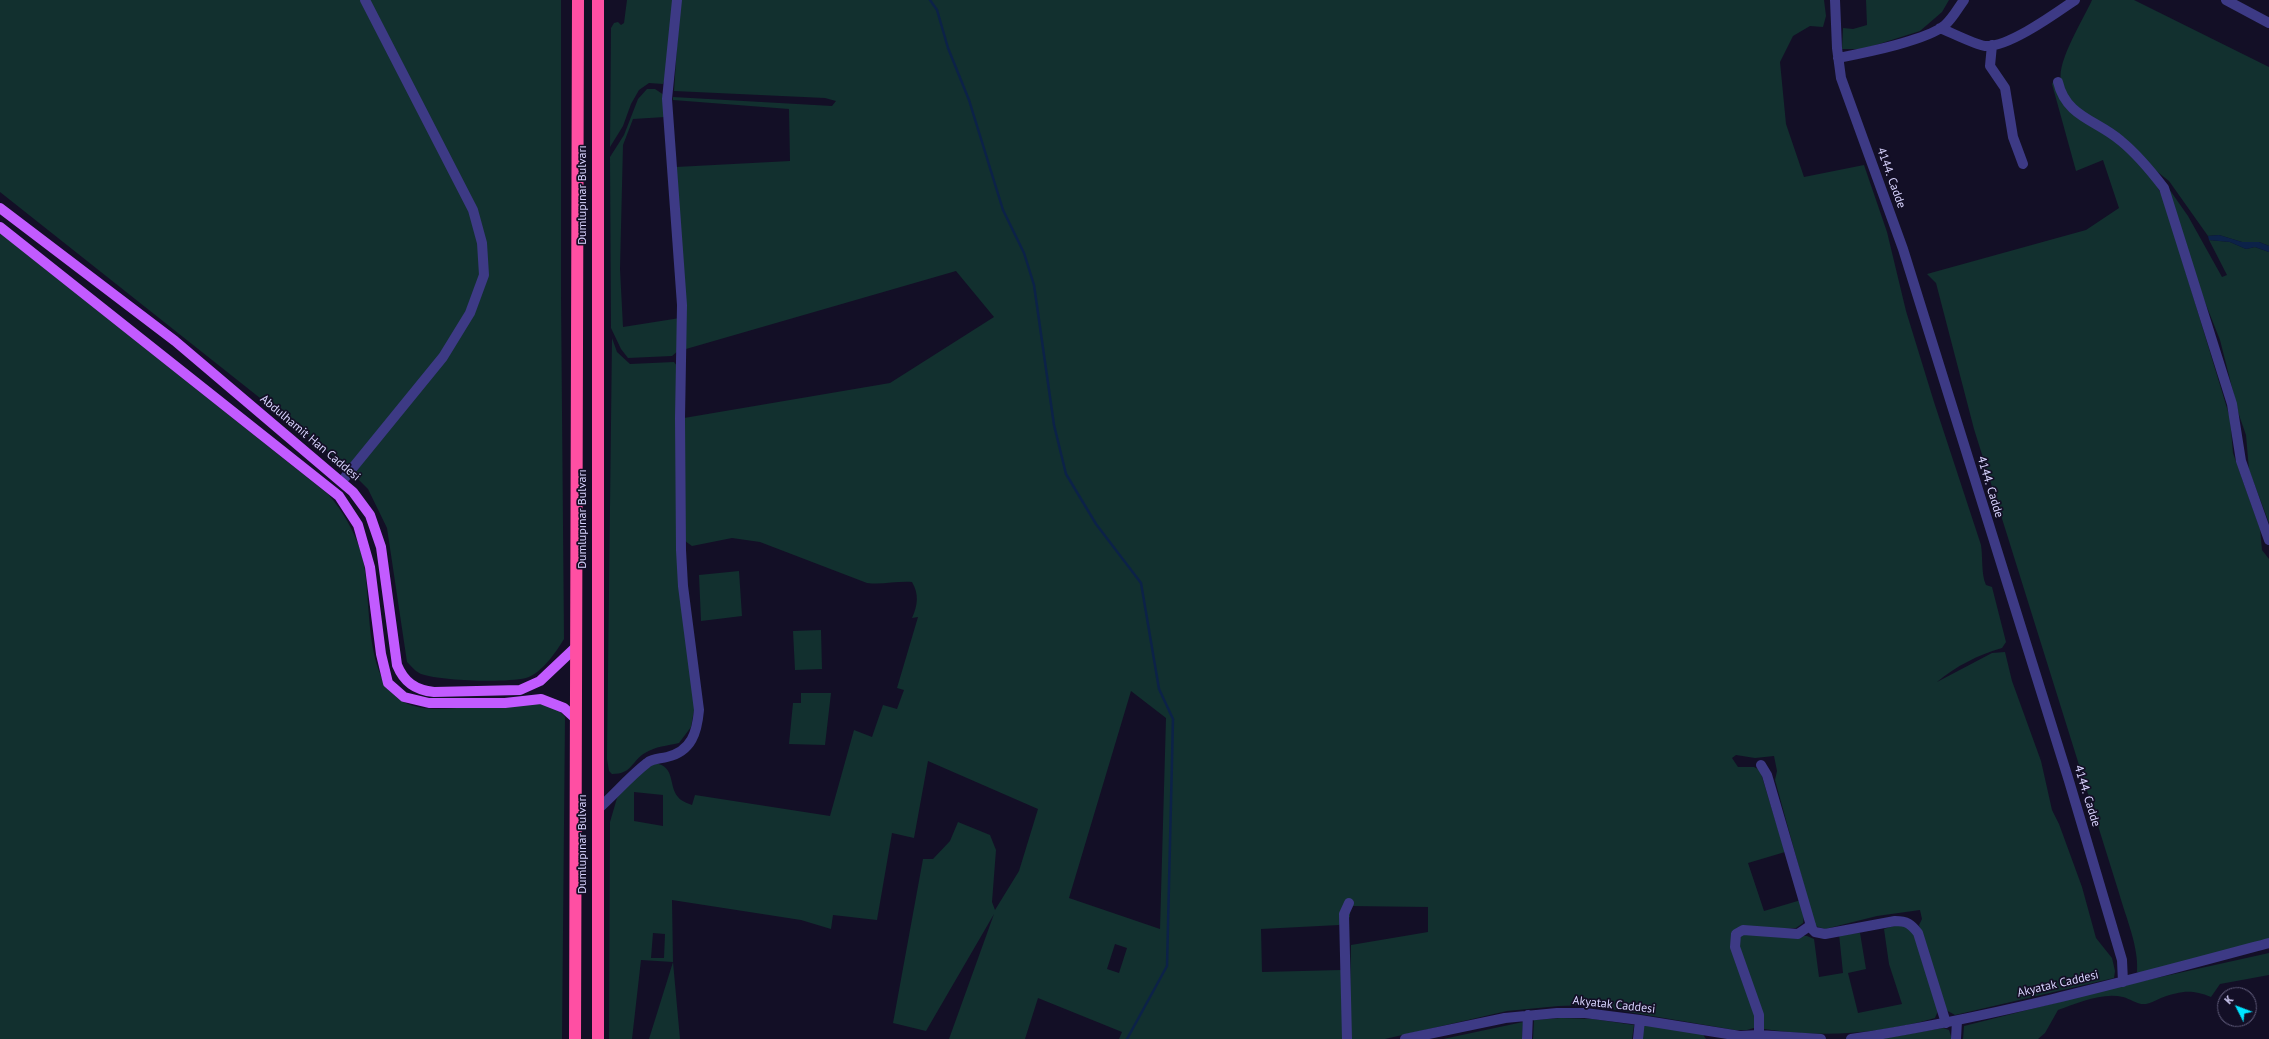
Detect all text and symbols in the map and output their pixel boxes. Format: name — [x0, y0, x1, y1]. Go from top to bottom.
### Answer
street label: Dumlupınar Bulvarı — [576, 145, 590, 245]
street label: 4144. Cadde — [1873, 146, 1909, 210]
street label: Abdulhamit Han Caddesi — [257, 392, 363, 484]
street label: 4144. Cadde — [1974, 455, 2006, 519]
street label: Dumlupınar Bulvarı — [576, 469, 590, 569]
street label: 4144. Cadde — [2071, 764, 2103, 828]
street label: Dumlupınar Bulvarı — [576, 794, 590, 894]
street label: Akyatak Caddesi — [2016, 968, 2100, 1000]
north arrow — [2217, 987, 2257, 1027]
text: K — [2221, 992, 2236, 1007]
street label: Akyatak Caddesi — [1572, 993, 1656, 1017]

